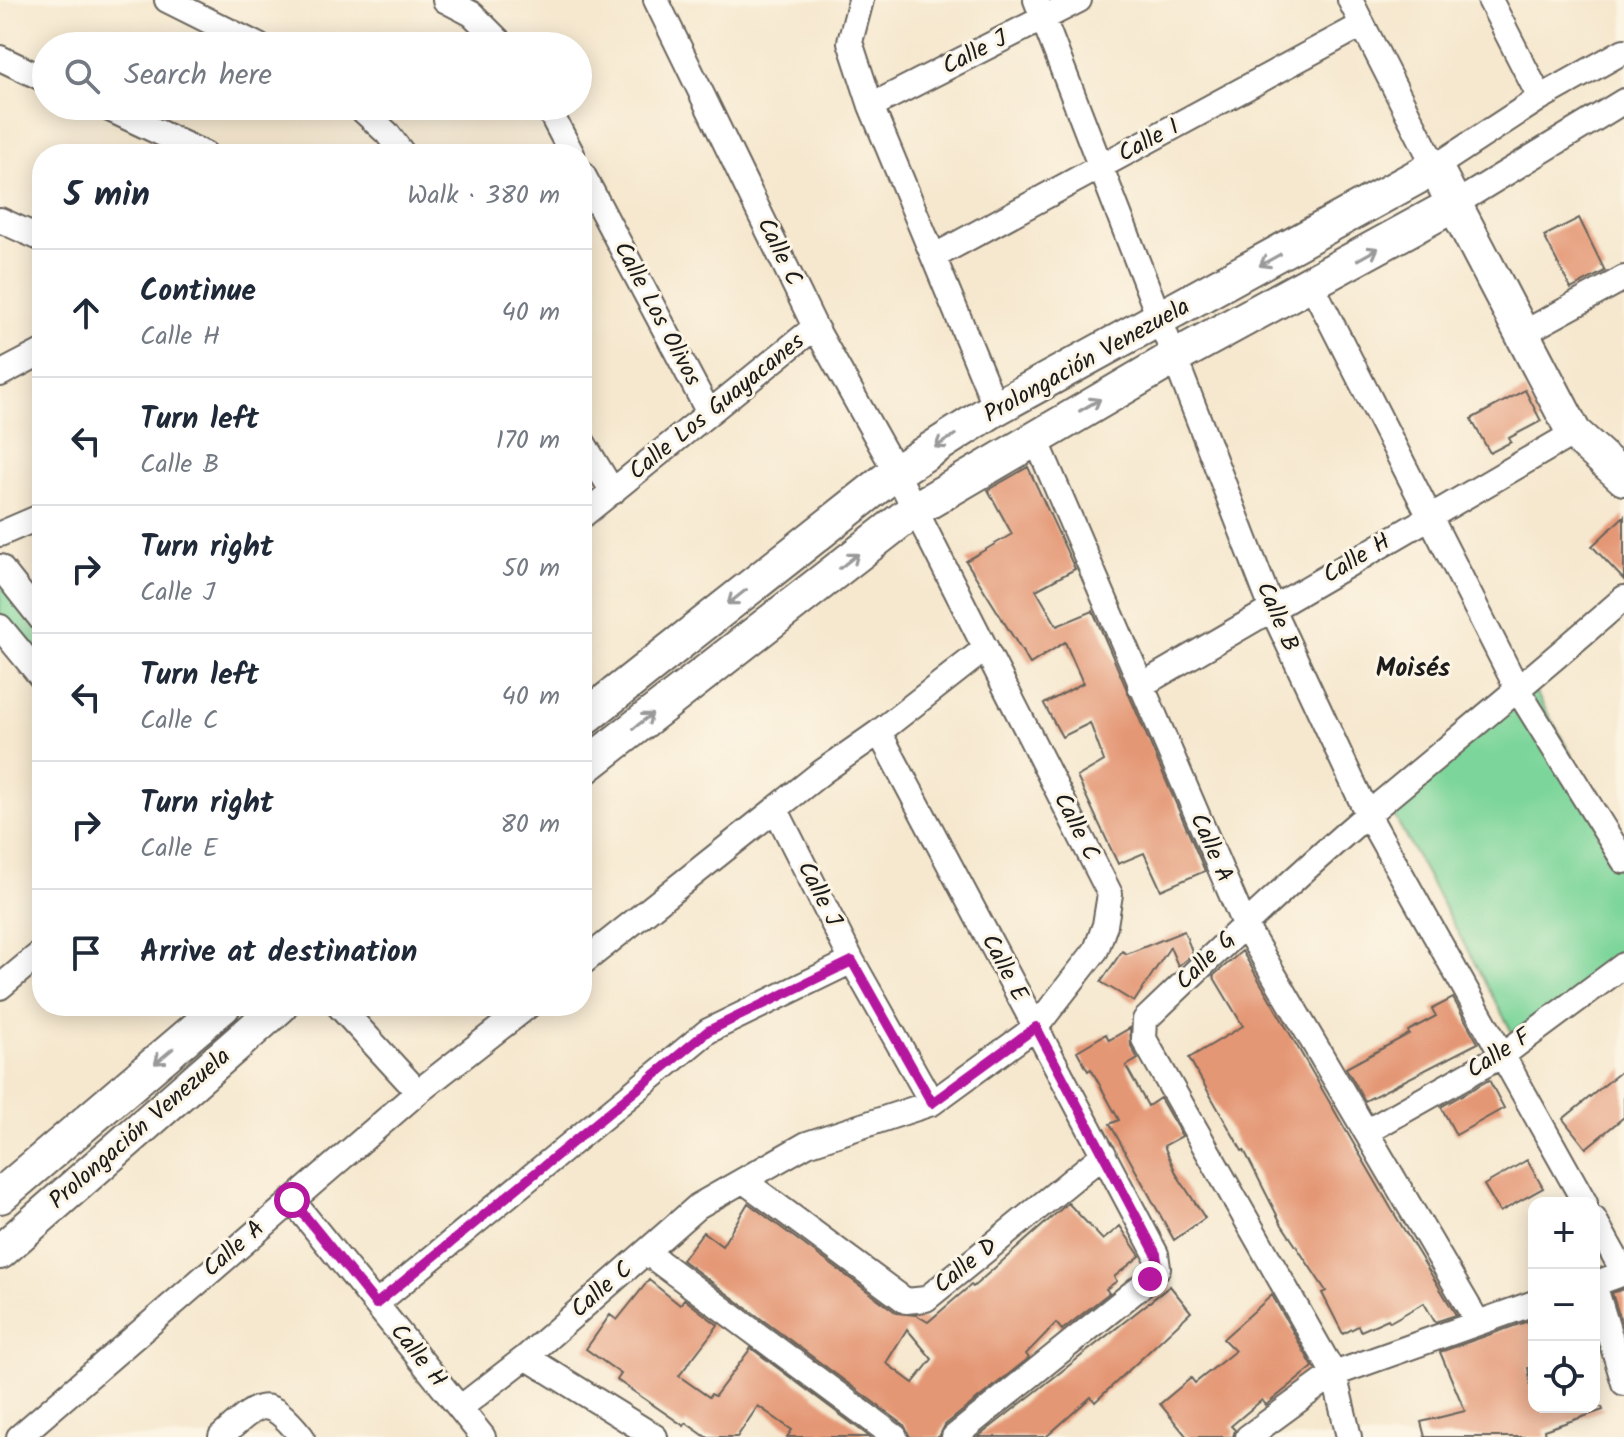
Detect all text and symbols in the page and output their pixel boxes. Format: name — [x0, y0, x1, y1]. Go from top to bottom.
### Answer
street label: Calle J — [935, 20, 1015, 86]
search box — [32, 32, 592, 120]
text: Search here — [124, 52, 272, 100]
icon: search — [60, 54, 104, 98]
street label: Calle I — [1111, 108, 1187, 174]
text: 5 min — [64, 169, 150, 223]
text: Walk · 380 m — [407, 175, 560, 217]
street label: Calle C — [746, 211, 812, 293]
street label: Calle Los Olivos — [602, 235, 712, 393]
one-way arrow — [1355, 245, 1379, 261]
one-way arrow — [1259, 252, 1282, 268]
text: Continue — [140, 268, 256, 316]
street label: Prolongación Venezuela — [977, 288, 1197, 434]
icon: ahead — [64, 291, 108, 335]
text: 40 m — [502, 292, 560, 334]
text: Calle H — [140, 316, 220, 358]
street label: Calle Los Guayacanes — [620, 323, 814, 491]
text: Turn left — [140, 396, 259, 444]
one-way arrow — [1078, 397, 1101, 413]
icon: left — [64, 419, 108, 463]
text: 170 m — [496, 420, 560, 462]
one-way arrow — [934, 434, 957, 450]
text: Calle B — [140, 444, 219, 486]
street label: Calle H — [1315, 523, 1399, 595]
text: Turn right — [140, 524, 273, 572]
icon: right — [64, 547, 108, 591]
text: 50 m — [502, 548, 560, 590]
one-way arrow — [838, 552, 859, 570]
text: Calle J — [140, 572, 215, 614]
street label: Calle B — [1245, 576, 1309, 658]
one-way arrow — [727, 589, 748, 606]
district label: Moisés — [1376, 648, 1450, 690]
text: Turn left — [140, 652, 259, 700]
icon: left — [64, 675, 108, 719]
text: 40 m — [502, 676, 560, 718]
text: Calle C — [140, 700, 218, 742]
one-way arrow — [632, 712, 653, 729]
text: Turn right — [140, 780, 273, 828]
street label: Calle C — [1042, 786, 1110, 868]
icon: right — [64, 803, 108, 847]
text: 80 m — [500, 804, 560, 846]
street label: Calle A — [1178, 807, 1244, 889]
text: Calle E — [140, 828, 218, 870]
street label: Calle J — [786, 854, 852, 934]
street label: Calle G — [1166, 922, 1246, 1000]
street label: Calle E — [970, 927, 1039, 1010]
text: Arrive at destination — [140, 929, 417, 977]
icon: arrive — [64, 931, 108, 975]
street label: Calle F — [1459, 1017, 1541, 1090]
street label: Prolongación Venezuela — [40, 1039, 240, 1219]
one-way arrow — [154, 1047, 174, 1065]
route start — [274, 1182, 310, 1218]
map controls — [1528, 1197, 1600, 1413]
button: + — [1528, 1197, 1600, 1269]
street label: Calle A — [194, 1211, 274, 1287]
street label: Calle D — [925, 1228, 1007, 1304]
street label: Calle C — [562, 1252, 642, 1328]
route end — [1132, 1261, 1168, 1297]
button: − — [1528, 1269, 1600, 1341]
street label: Calle H — [380, 1315, 456, 1397]
button: locate — [1528, 1341, 1600, 1413]

